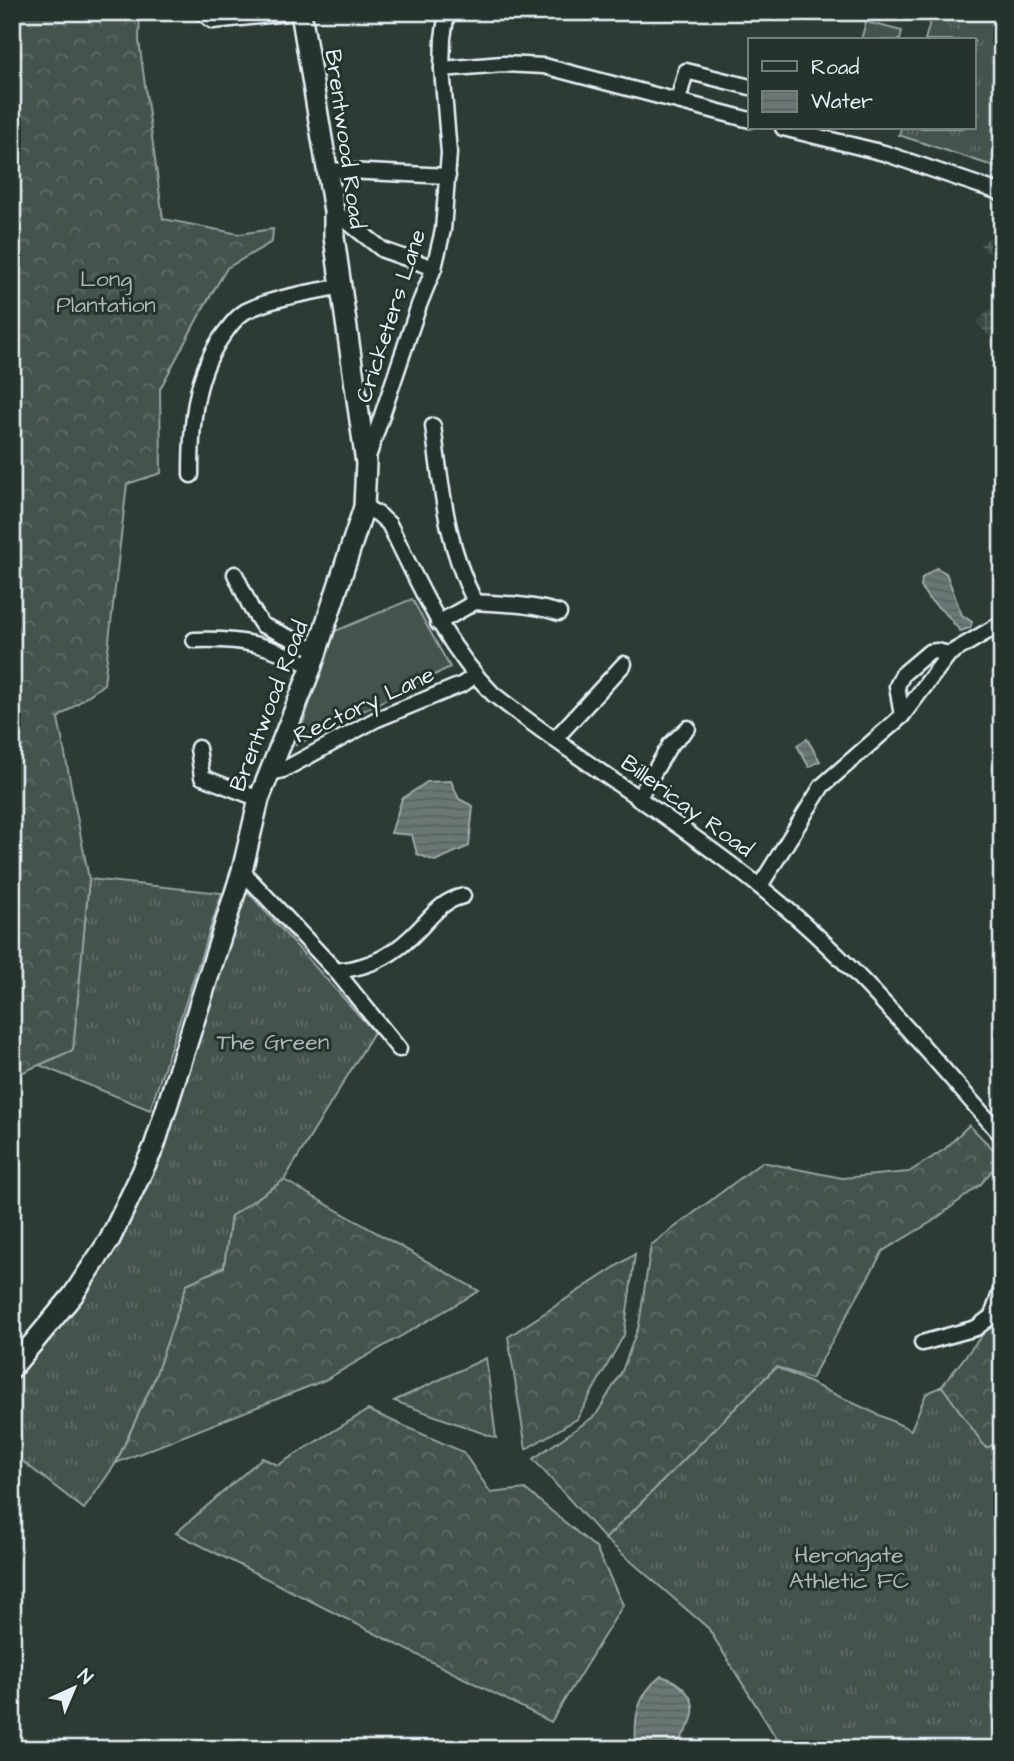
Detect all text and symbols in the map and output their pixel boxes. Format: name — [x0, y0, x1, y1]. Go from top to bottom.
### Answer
legend — [748, 38, 976, 130]
street label: Brentwood Road — [317, 47, 373, 231]
text: Road — [811, 53, 859, 82]
text: Water — [811, 87, 873, 116]
street label: Cricketers Lane — [348, 225, 434, 407]
park label: Long Plantation — [56, 263, 156, 321]
street label: Brentwood Road — [222, 616, 316, 796]
street label: Rectory Lane — [288, 658, 440, 752]
street label: Billericay Road — [614, 747, 760, 866]
park label: The Green — [217, 1026, 329, 1058]
park label: Herongate Athletic FC — [789, 1539, 909, 1597]
north arrow — [38, 1652, 108, 1722]
text: N — [71, 1663, 98, 1691]

